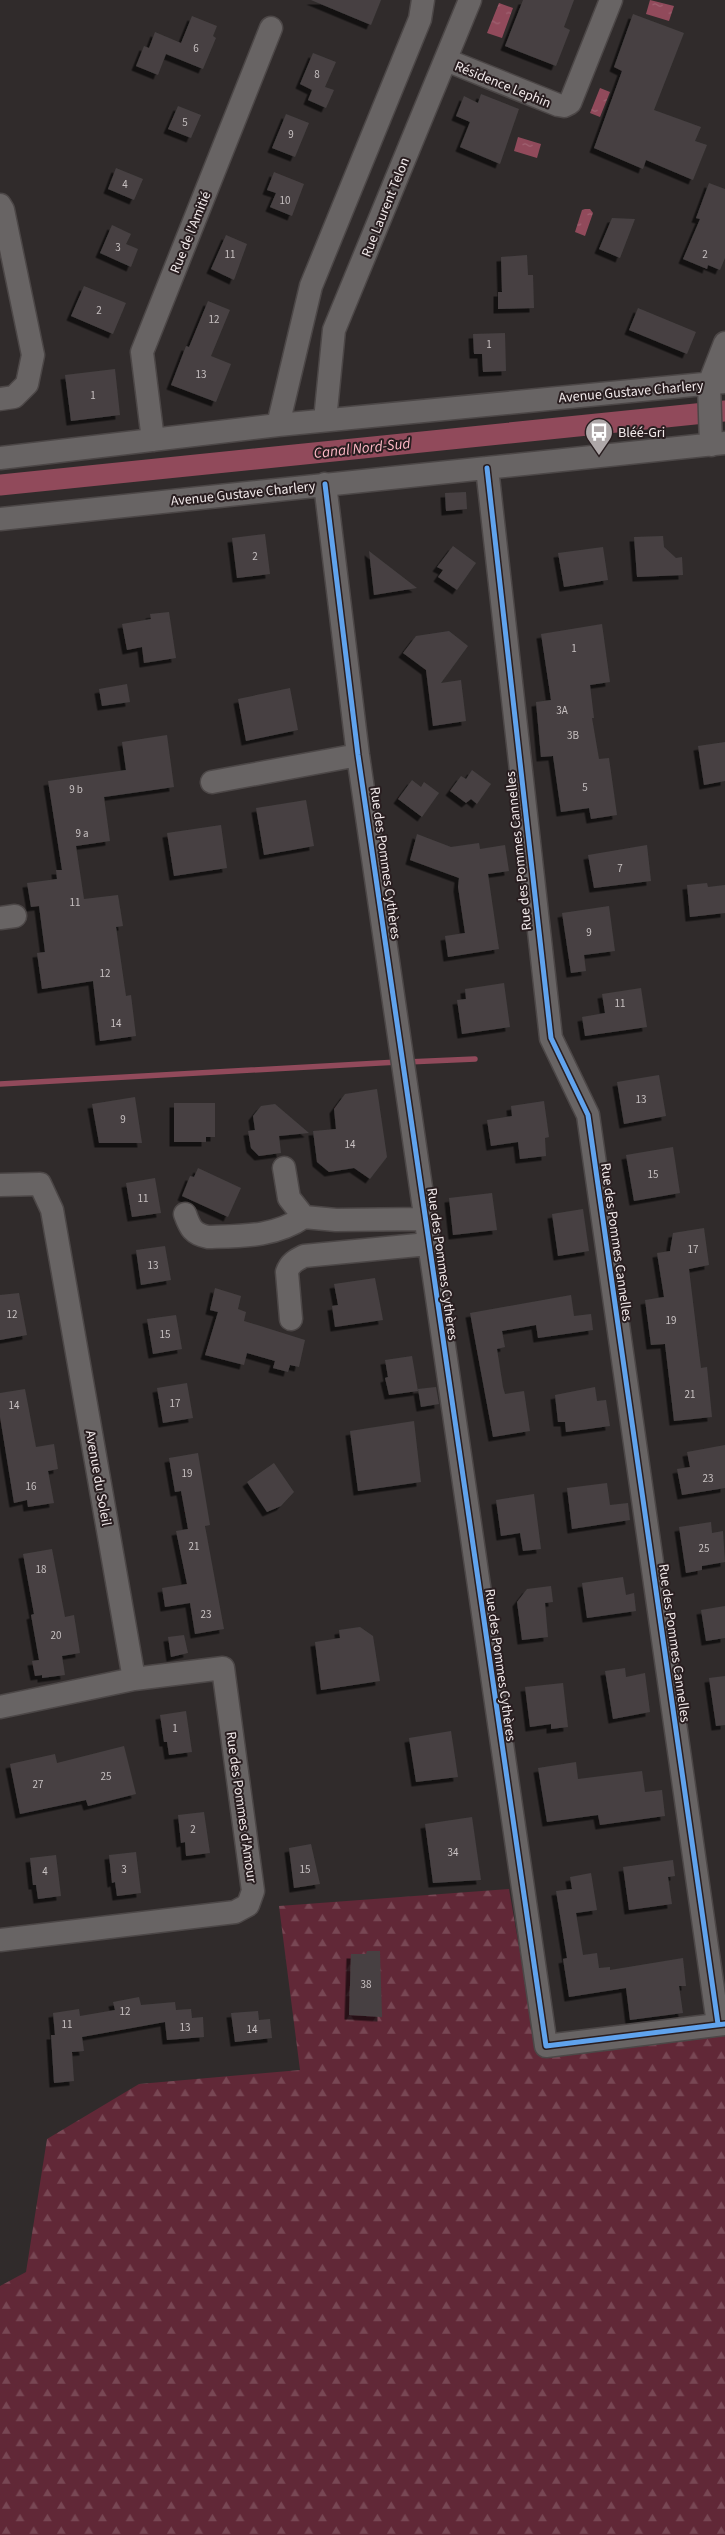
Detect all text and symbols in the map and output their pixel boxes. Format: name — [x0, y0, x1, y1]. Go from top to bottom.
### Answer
house number: 6 — [193, 41, 199, 56]
street label: Résidence Lephin — [451, 56, 554, 113]
house number: 8 — [314, 67, 320, 82]
house number: 5 — [182, 115, 188, 130]
house number: 9 — [288, 127, 294, 142]
street label: Rue Laurent Telon — [357, 154, 415, 260]
house number: 4 — [122, 177, 128, 192]
street label: Rue de l'Amitié — [165, 188, 216, 276]
house number: 10 — [280, 193, 290, 208]
house number: 3 — [115, 240, 121, 255]
house number: 11 — [225, 247, 235, 262]
house number: 2 — [702, 247, 708, 262]
house number: 2 — [96, 303, 102, 318]
house number: 12 — [209, 312, 219, 327]
house number: 1 — [486, 337, 492, 352]
house number: 13 — [196, 367, 206, 382]
street label: Avenue Gustave Charlery — [558, 376, 705, 408]
house number: 1 — [90, 388, 96, 403]
bus stop icon: Bléé-Gri — [584, 417, 614, 456]
place label: Bléé-Gri — [618, 423, 665, 443]
water label: Canal Nord-Sud — [313, 433, 412, 464]
street label: Avenue Gustave Charlery — [170, 476, 317, 512]
house number: 2 — [252, 549, 258, 564]
house number: 1 — [571, 641, 577, 656]
house number: 3A — [556, 703, 568, 718]
house number: 3B — [567, 728, 579, 743]
street label: Rue des Pommes Cannelles — [501, 770, 537, 931]
house number: 5 — [582, 780, 588, 795]
house number: 9 b — [69, 782, 83, 797]
street label: Rue des Pommes Cythères — [364, 786, 406, 941]
house number: 9 a — [75, 826, 89, 841]
house number: 7 — [617, 861, 623, 876]
house number: 11 — [70, 895, 80, 910]
house number: 9 — [586, 925, 592, 940]
house number: 12 — [100, 966, 110, 981]
house number: 11 — [615, 996, 625, 1011]
house number: 14 — [111, 1016, 122, 1031]
house number: 13 — [636, 1092, 646, 1107]
house number: 9 — [120, 1112, 126, 1127]
house number: 14 — [345, 1137, 356, 1152]
street label: Rue des Pommes Cannelles — [595, 1162, 637, 1323]
house number: 15 — [648, 1167, 658, 1182]
street label: Rue des Pommes Cythères — [421, 1187, 463, 1342]
house number: 11 — [138, 1191, 148, 1206]
house number: 17 — [688, 1242, 698, 1257]
house number: 13 — [148, 1258, 158, 1273]
house number: 12 — [7, 1307, 17, 1322]
house number: 19 — [666, 1313, 676, 1328]
house number: 15 — [160, 1327, 170, 1342]
house number: 21 — [685, 1387, 695, 1402]
house number: 17 — [170, 1396, 180, 1411]
house number: 14 — [9, 1398, 20, 1413]
street label: Avenue du Soleil — [80, 1429, 116, 1528]
house number: 19 — [182, 1466, 192, 1481]
house number: 23 — [703, 1471, 713, 1486]
house number: 16 — [26, 1479, 37, 1494]
house number: 21 — [189, 1539, 199, 1554]
house number: 25 — [699, 1541, 709, 1556]
house number: 18 — [36, 1562, 47, 1577]
street label: Rue des Pommes Cannelles — [653, 1563, 695, 1724]
street label: Rue des Pommes Cythères — [479, 1588, 521, 1743]
house number: 23 — [201, 1607, 211, 1622]
house number: 20 — [51, 1628, 61, 1643]
house number: 1 — [172, 1721, 178, 1736]
street label: Rue des Pommes d'Amour — [220, 1730, 262, 1884]
house number: 25 — [101, 1769, 111, 1784]
house number: 27 — [33, 1777, 43, 1792]
house number: 2 — [190, 1822, 196, 1837]
house number: 34 — [448, 1845, 459, 1860]
house number: 3 — [121, 1862, 127, 1877]
house number: 15 — [300, 1862, 310, 1877]
house number: 4 — [42, 1864, 48, 1879]
house number: 38 — [361, 1977, 372, 1992]
house number: 12 — [120, 2004, 130, 2019]
house number: 11 — [62, 2017, 72, 2032]
house number: 13 — [180, 2020, 190, 2035]
house number: 14 — [247, 2022, 258, 2037]

